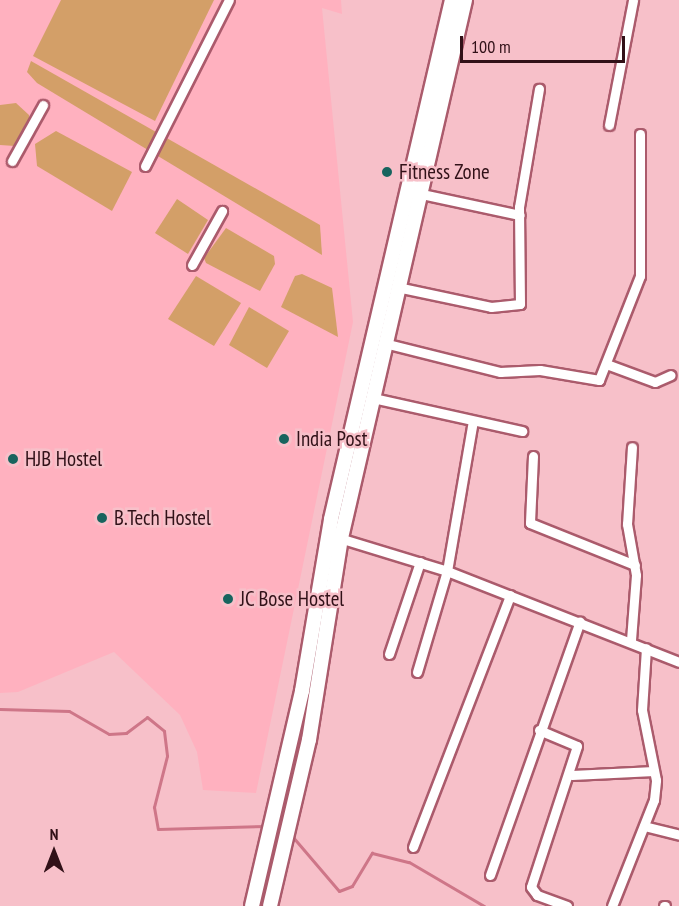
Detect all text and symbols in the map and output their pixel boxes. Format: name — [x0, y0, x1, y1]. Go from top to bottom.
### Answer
scale bar — [463, 24, 628, 62]
text: 100 m — [471, 35, 511, 58]
place label: Fitness Zone — [399, 159, 490, 185]
marker: Fitness Zone — [380, 165, 394, 179]
place label: India Post — [296, 426, 367, 452]
marker: India Post — [277, 432, 291, 446]
place label: HJB Hostel — [25, 446, 102, 472]
marker: HJB Hostel — [6, 452, 20, 466]
place label: B.Tech Hostel — [114, 505, 211, 531]
marker: B.Tech Hostel — [95, 511, 109, 525]
place label: JC Bose Hostel — [240, 586, 345, 612]
marker: JC Bose Hostel — [221, 592, 235, 606]
north arrow — [24, 822, 84, 882]
text: N — [50, 824, 58, 844]

